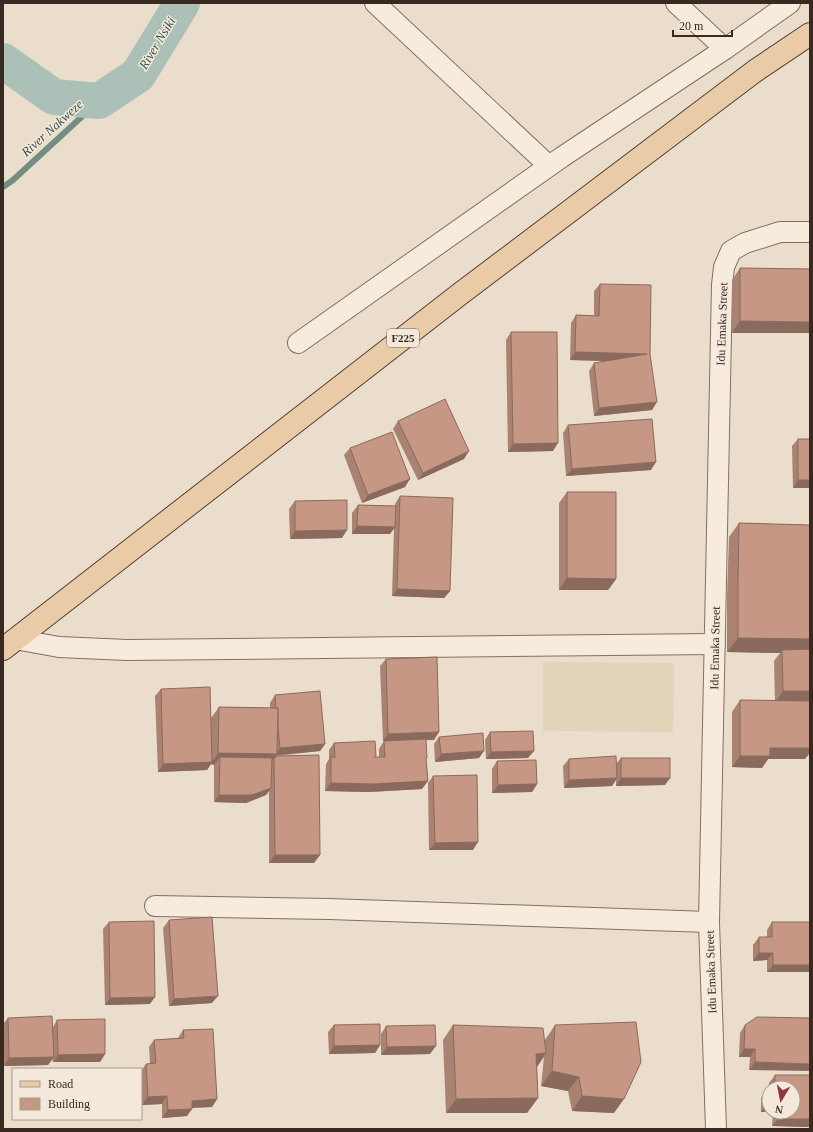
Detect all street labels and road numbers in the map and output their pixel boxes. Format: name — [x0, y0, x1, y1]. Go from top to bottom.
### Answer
street label: Idu Emaka Street — [714, 281, 730, 366]
road number: F225 — [387, 329, 419, 347]
street label: Idu Emaka Street — [707, 606, 723, 690]
street label: Idu Emaka Street — [703, 929, 719, 1014]

